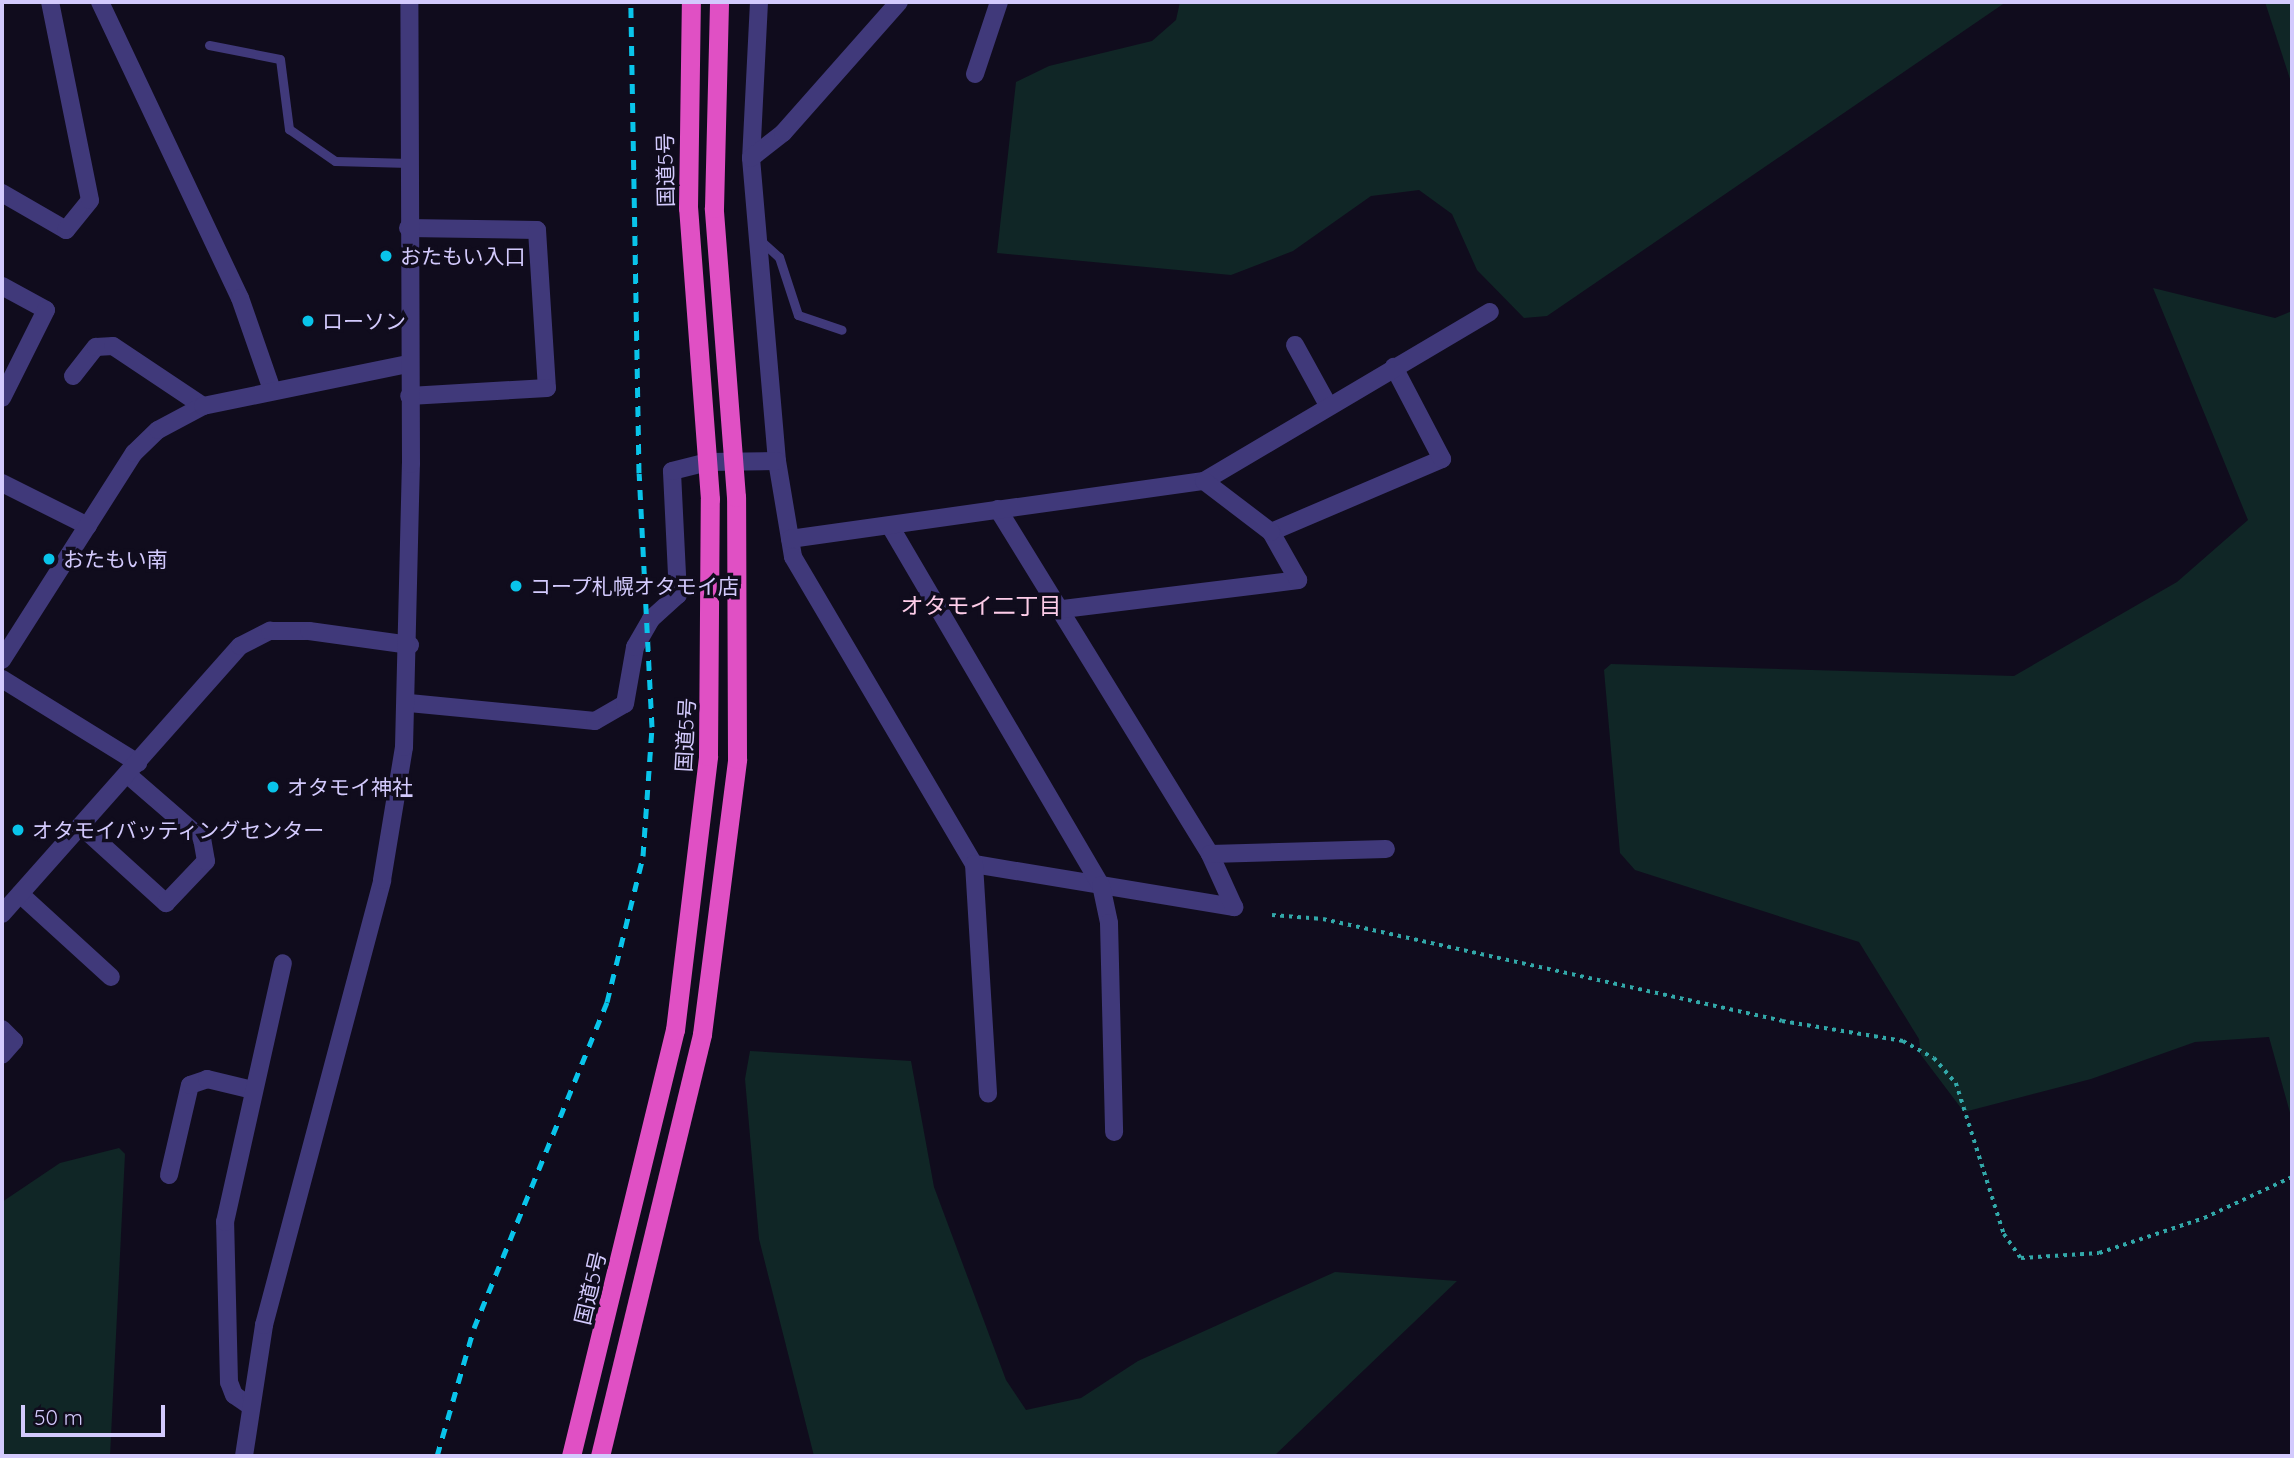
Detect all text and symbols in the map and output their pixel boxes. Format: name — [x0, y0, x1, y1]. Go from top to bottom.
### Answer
street label: 国道5号 — [652, 133, 678, 207]
place label: おたもい入口 — [400, 243, 526, 269]
marker: おたもい入口 — [378, 248, 394, 264]
place label: ローソン — [322, 308, 406, 334]
marker: ローソン — [300, 313, 316, 329]
place label: おたもい南 — [63, 546, 168, 572]
marker: おたもい南 — [41, 551, 57, 567]
place label: コープ札幌オタモイ店 — [530, 573, 740, 599]
marker: コープ札幌オタモイ店 — [508, 578, 524, 594]
district label: オタモイ二丁目 — [901, 592, 1061, 620]
street label: 国道5号 — [670, 697, 700, 773]
place label: オタモイ神社 — [287, 774, 413, 800]
marker: オタモイ神社 — [265, 779, 281, 795]
place label: オタモイバッティングセンター — [32, 817, 326, 843]
marker: オタモイバッティングセンター — [10, 822, 26, 838]
street label: 国道5号 — [569, 1249, 611, 1327]
scale bar — [24, 1392, 168, 1436]
text: 50 m — [34, 1404, 83, 1430]

